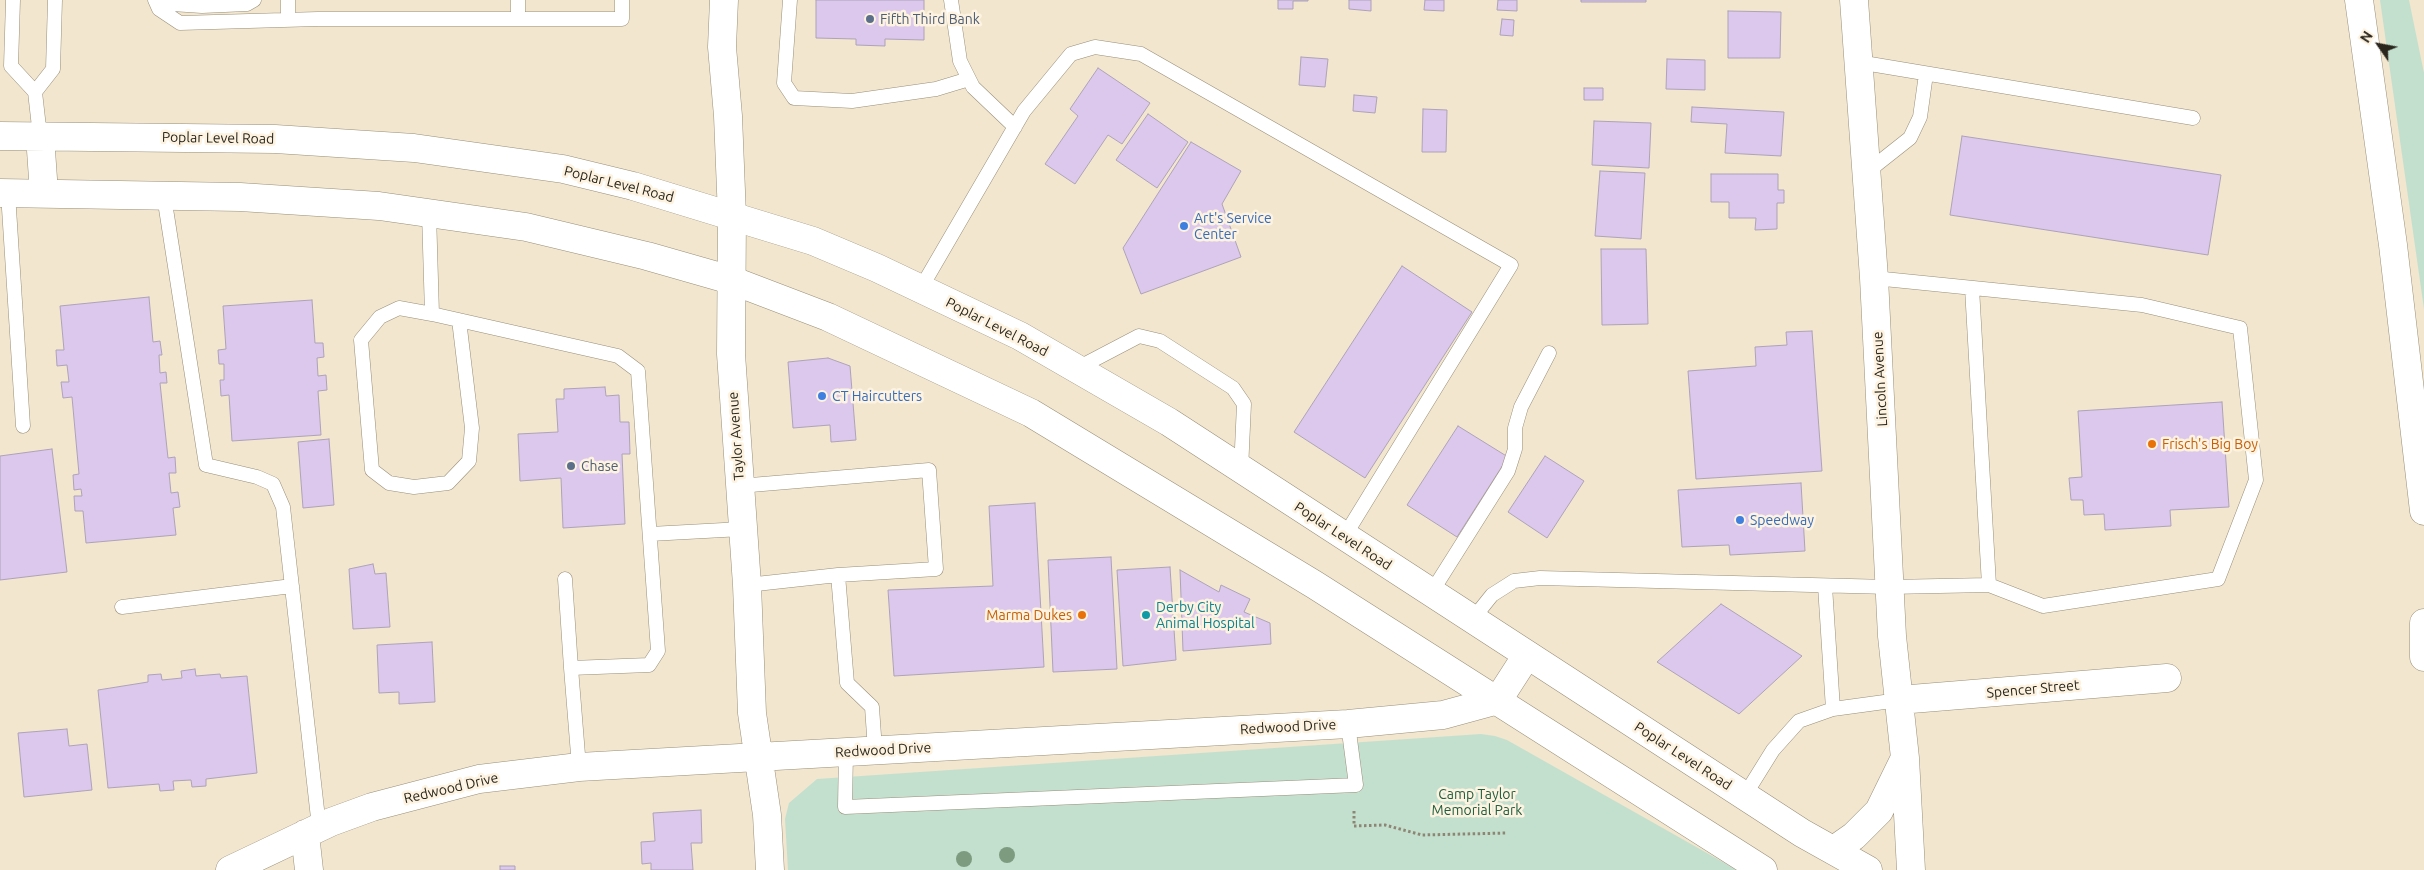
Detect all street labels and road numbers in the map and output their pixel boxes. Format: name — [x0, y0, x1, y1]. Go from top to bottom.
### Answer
street label: Poplar Level Road — [162, 129, 274, 147]
street label: Poplar Level Road — [562, 162, 676, 206]
street label: Poplar Level Road — [943, 294, 1051, 360]
street label: Lincoln Avenue — [1869, 331, 1891, 427]
street label: Taylor Avenue — [725, 391, 747, 481]
street label: Poplar Level Road — [1291, 498, 1395, 574]
street label: Spencer Street — [1986, 677, 2080, 701]
street label: Redwood Drive — [1239, 716, 1337, 738]
street label: Poplar Level Road — [1631, 718, 1735, 794]
street label: Redwood Drive — [834, 739, 932, 761]
street label: Redwood Drive — [402, 769, 500, 807]

